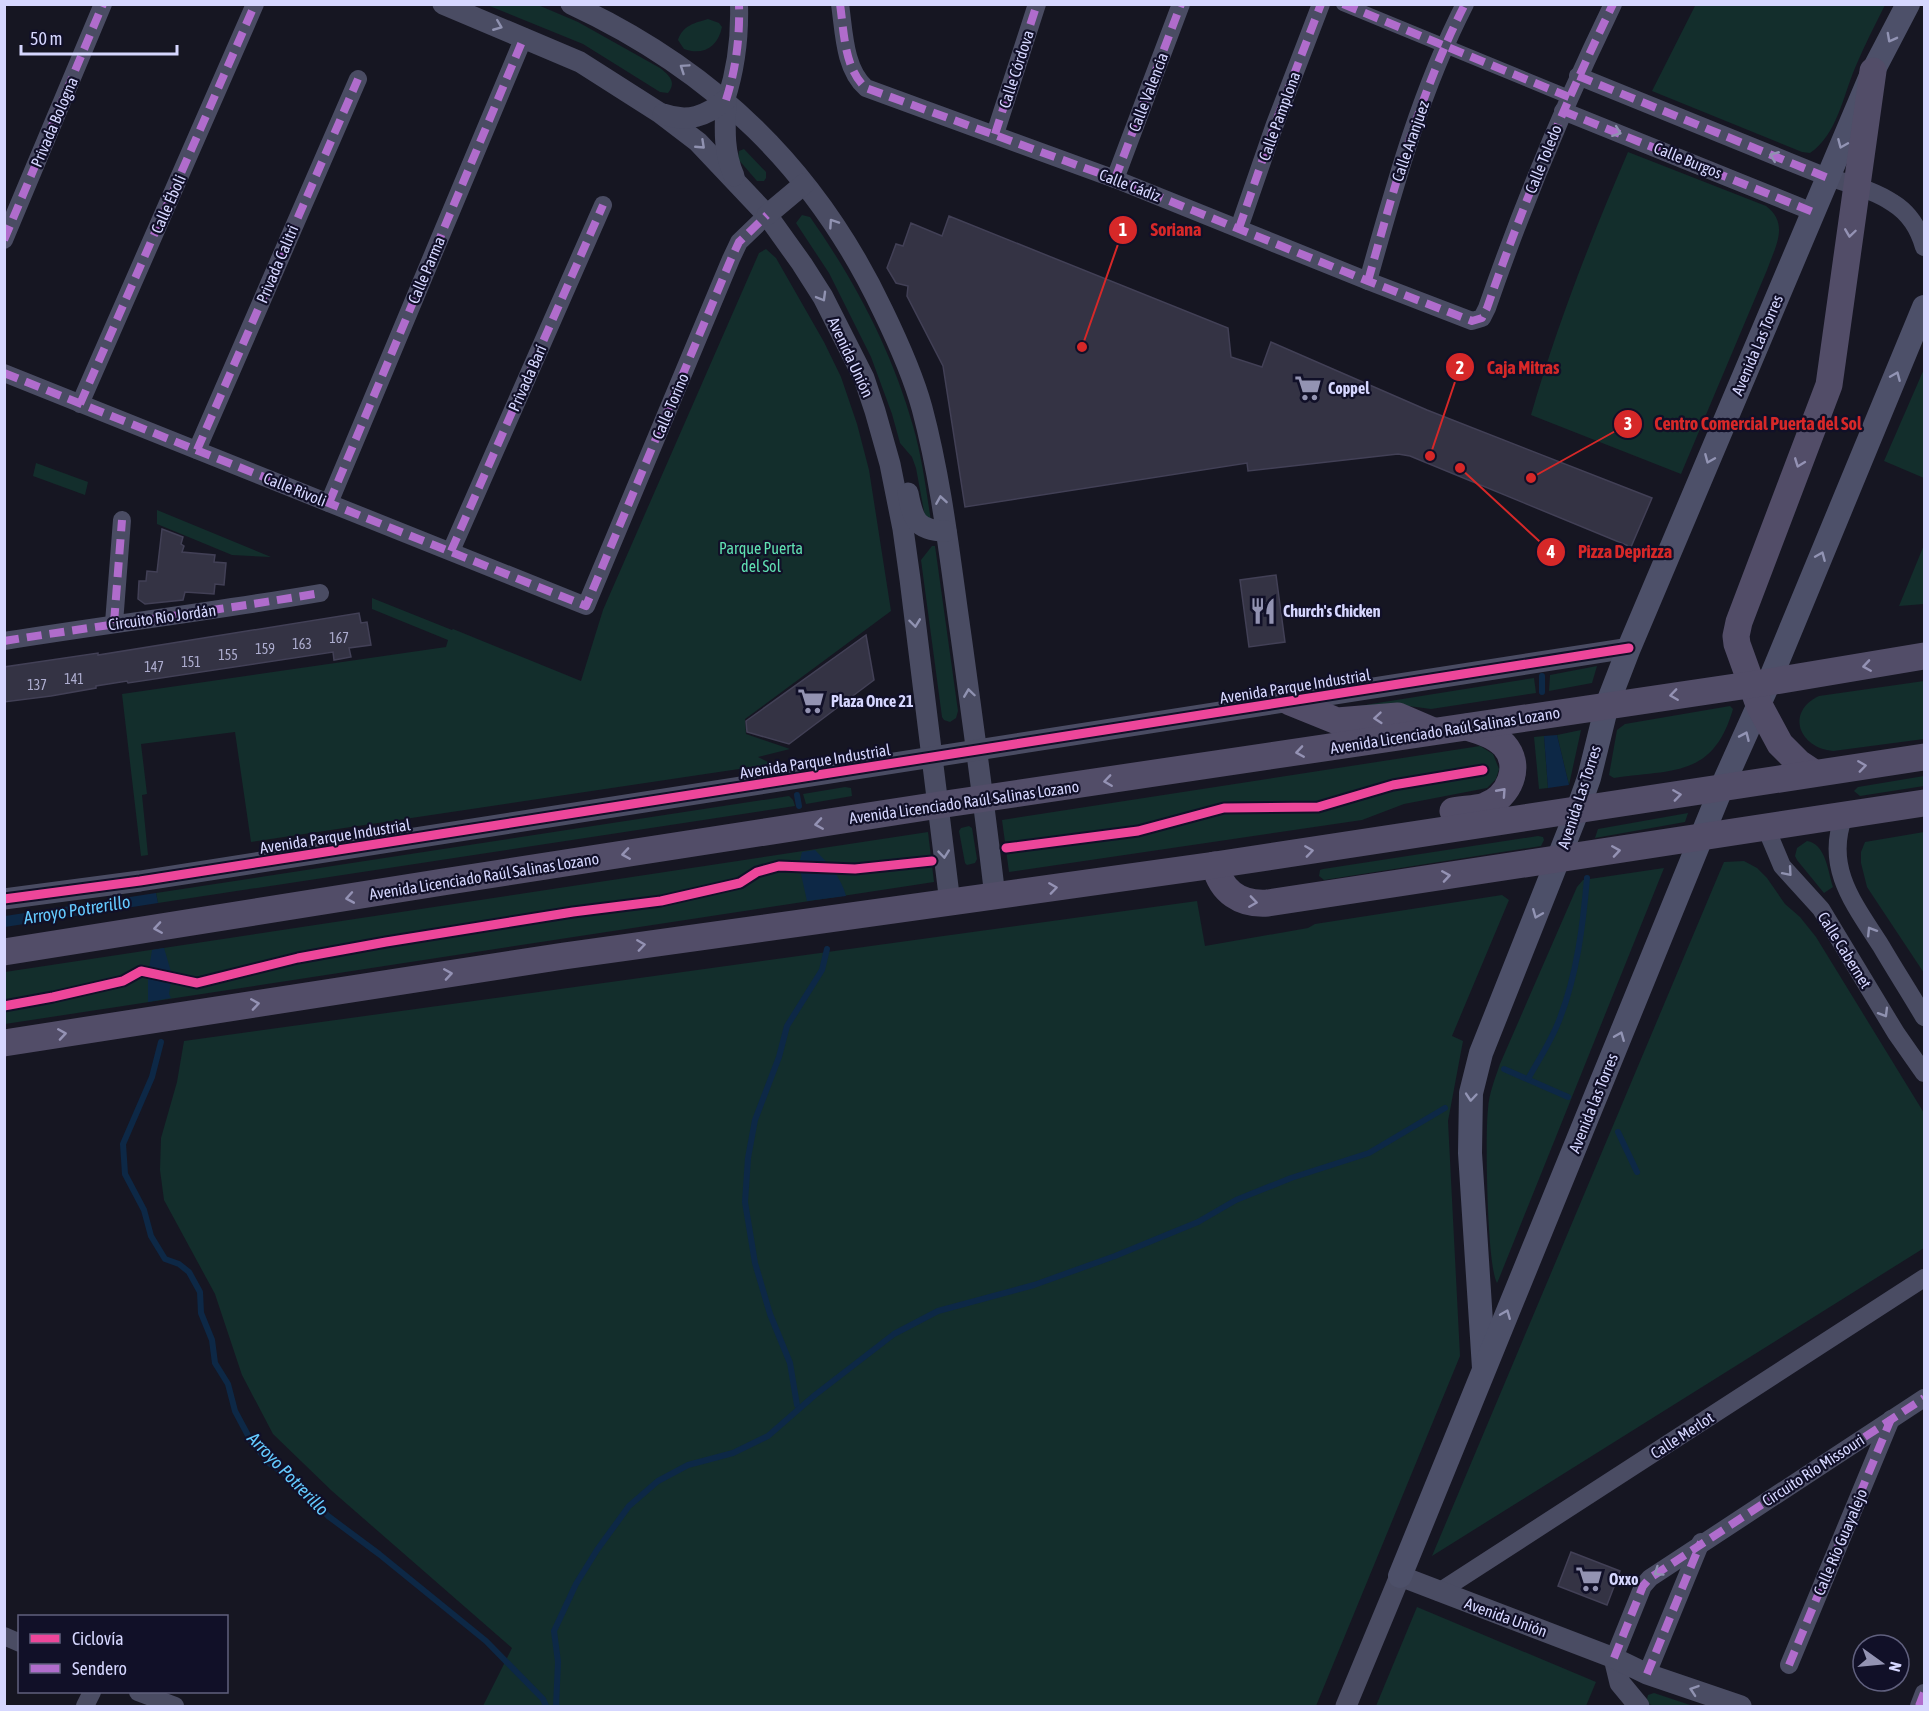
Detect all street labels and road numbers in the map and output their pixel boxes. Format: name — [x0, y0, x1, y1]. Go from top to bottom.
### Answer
street label: Calle Córdova — [995, 28, 1037, 110]
street label: Calle Valencia — [1125, 50, 1171, 134]
street label: Calle Pamplona — [1255, 69, 1304, 163]
street label: Privada Bologna — [27, 74, 82, 170]
street label: Calle Aranjuez — [1388, 98, 1433, 184]
street label: Calle Toledo — [1521, 122, 1565, 196]
street label: Calle Burgos — [1651, 138, 1725, 183]
street label: Calle Cádiz — [1097, 165, 1163, 205]
street label: Calle Éboli — [147, 172, 189, 236]
street label: Privada Calitri — [253, 222, 301, 306]
street label: Calle Parma — [404, 234, 448, 306]
street label: Avenida Las Torres — [1728, 292, 1786, 398]
street label: Avenida Unión — [825, 314, 877, 400]
street label: Privada Barí — [504, 342, 550, 414]
street label: Calle Torino — [648, 370, 692, 442]
street label: Calle Rivoli — [261, 468, 329, 510]
street label: Circuito Río Jordán — [107, 601, 217, 633]
street label: Avenida Parque Industrial — [1218, 665, 1372, 708]
street label: Avenida Licenciado Raúl Salinas Lozano — [1329, 703, 1561, 757]
street label: Avenida Parque Industrial — [738, 740, 892, 783]
street label: Avenida Las Torres — [1554, 743, 1604, 851]
street label: Avenida Licenciado Raúl Salinas Lozano — [848, 777, 1080, 827]
street label: Avenida Parque Industrial — [258, 815, 412, 858]
street label: Avenida Licenciado Raúl Salinas Lozano — [368, 849, 600, 903]
street label: Calle Cabernet — [1815, 909, 1876, 992]
street label: Avenida las Torres — [1565, 1050, 1621, 1155]
street label: Calle Merlot — [1647, 1408, 1717, 1462]
street label: Circuito Río Missouri — [1759, 1430, 1867, 1510]
street label: Calle Río Guayalejo — [1809, 1486, 1871, 1598]
street label: Avenida Unión — [1462, 1594, 1550, 1640]

